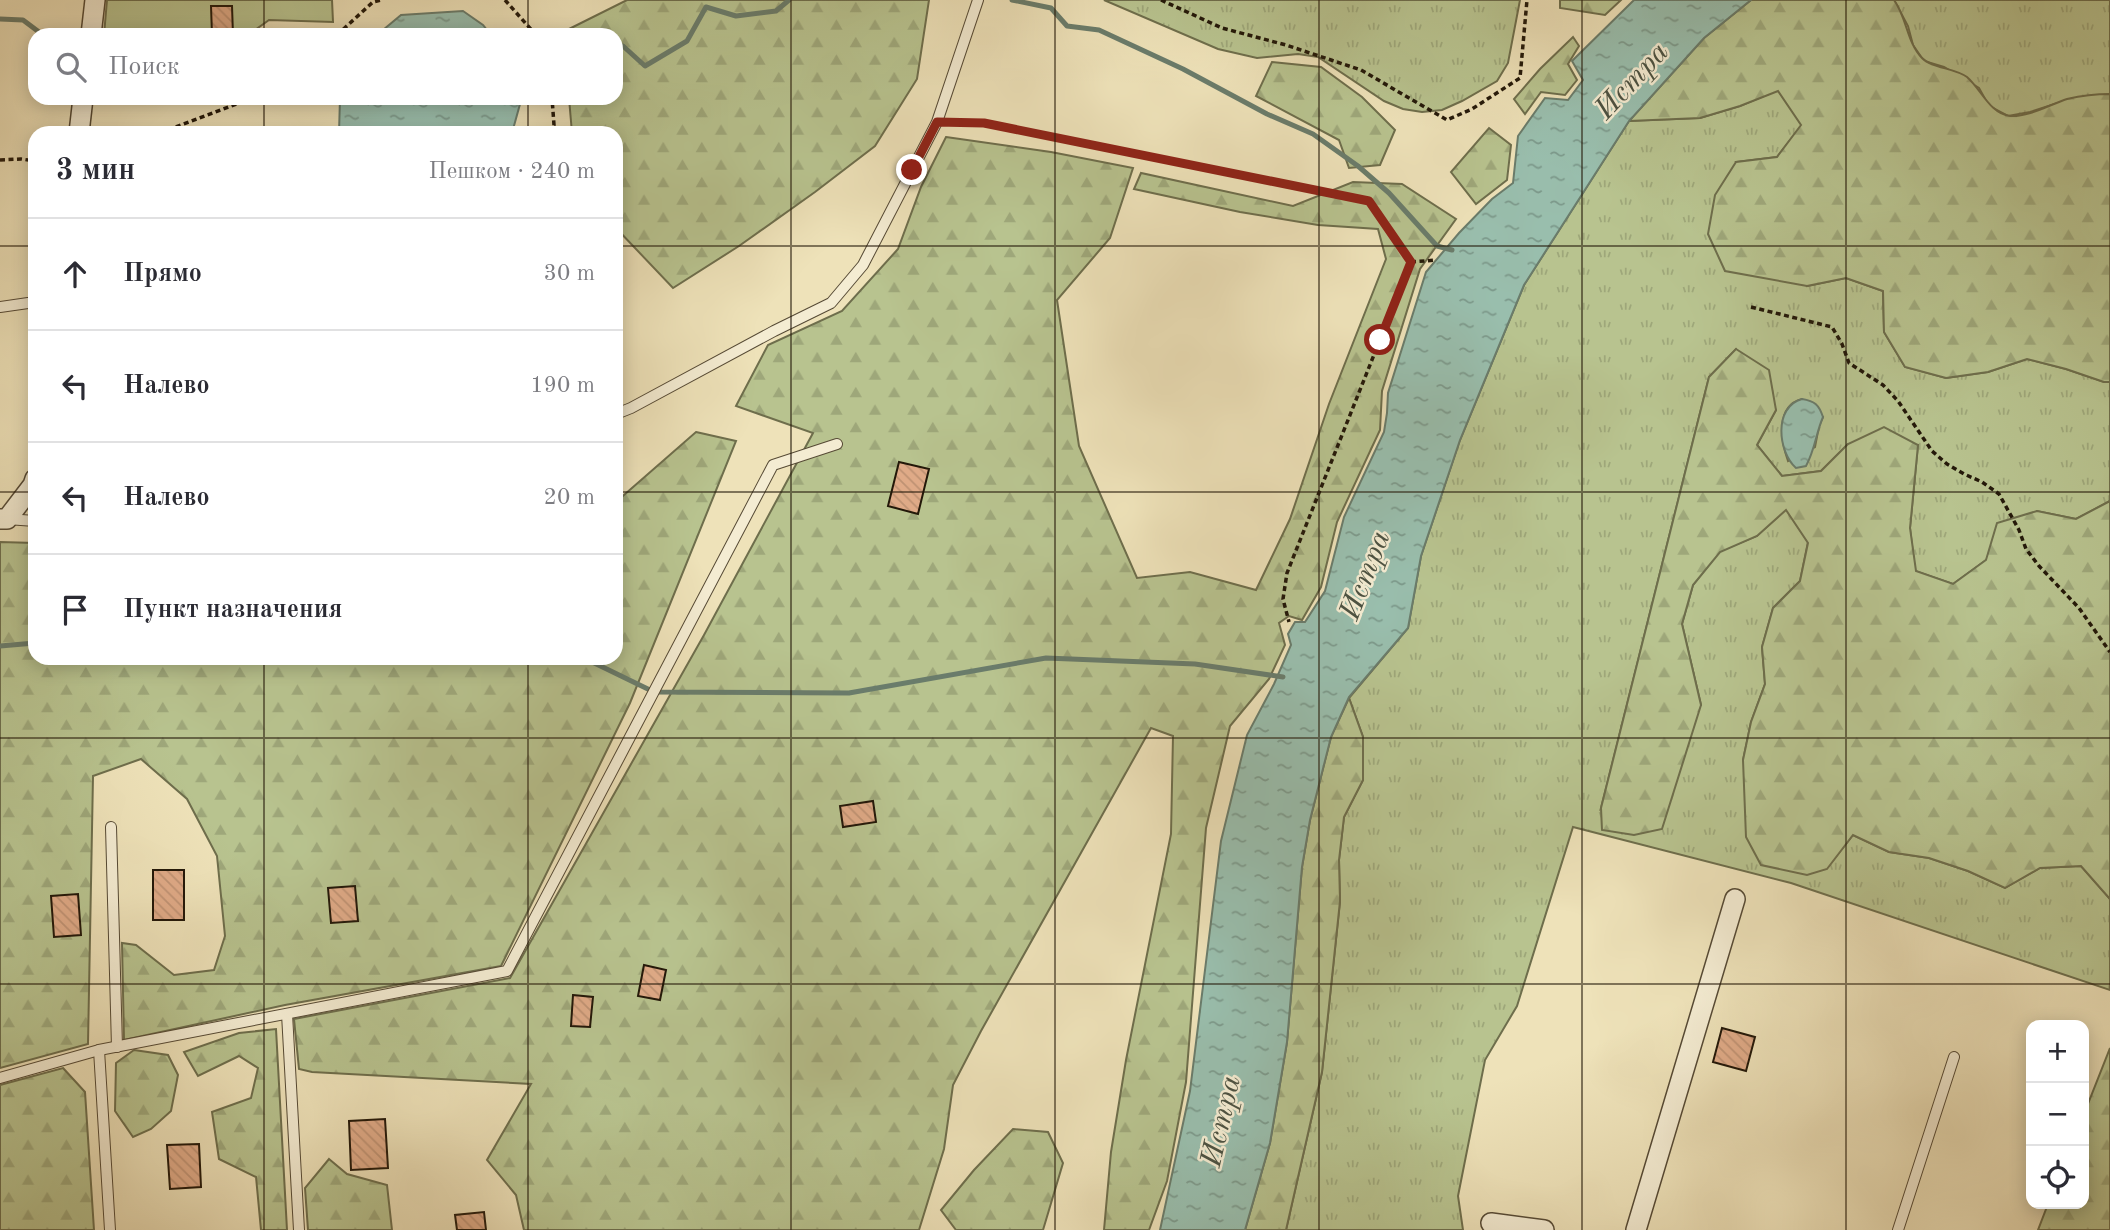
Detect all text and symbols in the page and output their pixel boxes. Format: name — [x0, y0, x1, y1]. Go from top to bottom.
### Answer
search box — [28, 28, 623, 105]
water label: Истра — [1589, 37, 1675, 126]
icon: search — [52, 48, 90, 86]
text: Поиск — [108, 54, 180, 80]
route end — [896, 154, 927, 185]
text: 3 мин — [56, 156, 135, 186]
text: Пешком · 240 m — [429, 160, 595, 183]
icon: ahead — [56, 255, 94, 293]
text: Прямо — [123, 261, 202, 287]
text: 30 m — [544, 262, 595, 285]
route start — [1364, 324, 1395, 355]
icon: left — [56, 367, 94, 405]
text: Налево — [123, 373, 210, 399]
text: 190 m — [530, 374, 595, 397]
icon: left — [56, 479, 94, 517]
text: Налево — [123, 485, 210, 511]
text: 20 m — [544, 486, 595, 509]
water label: Истра — [1335, 527, 1397, 626]
icon: arrive — [56, 591, 94, 629]
text: Пункт назначения — [123, 597, 342, 623]
map controls — [2026, 1020, 2089, 1209]
button: + — [2026, 1020, 2089, 1083]
water label: Истра — [1197, 1073, 1247, 1171]
button: − — [2026, 1083, 2089, 1146]
button: locate — [2026, 1146, 2089, 1209]

